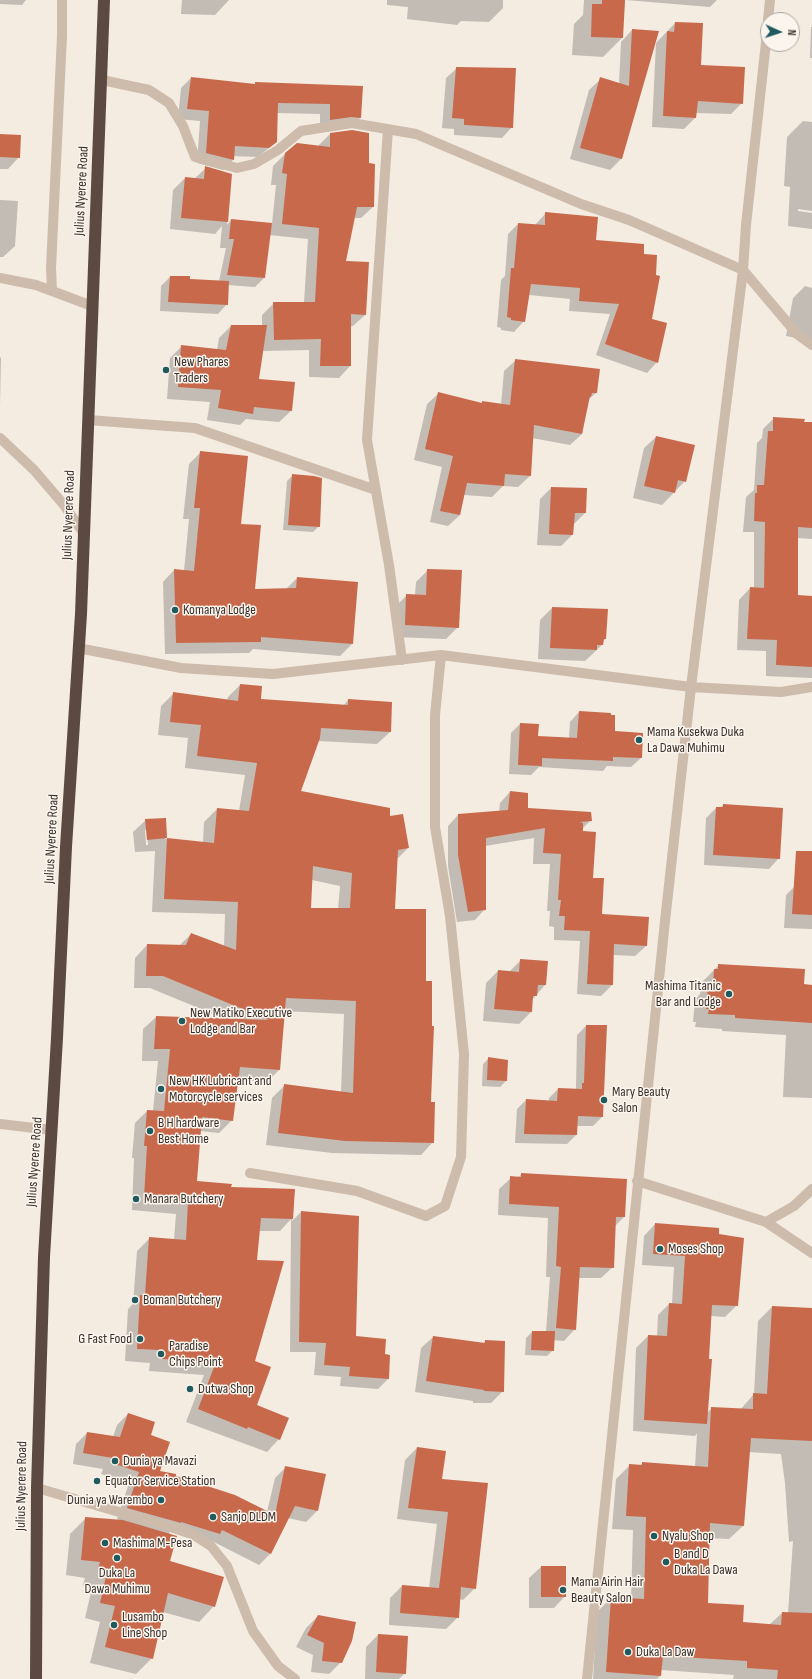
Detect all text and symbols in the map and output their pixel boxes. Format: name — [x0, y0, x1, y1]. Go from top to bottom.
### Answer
north arrow — [760, 12, 800, 52]
text: N — [785, 29, 798, 36]
street label: Julius Nyerere Road — [71, 146, 93, 236]
place label: New Phares Traders — [174, 354, 229, 386]
marker: New Phares Traders — [161, 365, 171, 375]
street label: Julius Nyerere Road — [59, 470, 79, 560]
place label: Komanya Lodge — [183, 602, 256, 618]
marker: Komanya Lodge — [170, 605, 180, 615]
place label: Mama Kusekwa Duka La Dawa Muhimu — [647, 724, 744, 756]
marker: Mama Kusekwa Duka La Dawa Muhimu — [634, 735, 644, 745]
street label: Julius Nyerere Road — [41, 794, 63, 884]
place label: Mashima Titanic Bar and Lodge — [645, 978, 721, 1010]
marker: Mashima Titanic Bar and Lodge — [724, 989, 734, 999]
place label: New Matiko Executive Lodge and Bar — [190, 1005, 292, 1038]
marker: New Matiko Executive Lodge and Bar — [177, 1016, 187, 1026]
place label: New HK Lubricant and Motorcycle services — [169, 1073, 272, 1106]
marker: New HK Lubricant and Motorcycle services — [156, 1084, 166, 1094]
place label: Mary Beauty Salon — [612, 1084, 670, 1116]
marker: Mary Beauty Salon — [599, 1095, 609, 1105]
place label: B H hardware Best Home — [158, 1115, 219, 1148]
street label: Julius Nyerere Road — [23, 1117, 47, 1207]
marker: B H hardware Best Home — [145, 1126, 155, 1136]
place label: Manara Butchery — [144, 1191, 223, 1207]
marker: Manara Butchery — [131, 1194, 141, 1204]
place label: Moses Shop — [668, 1241, 724, 1257]
marker: Moses Shop — [655, 1244, 665, 1254]
place label: Boman Butchery — [143, 1292, 221, 1308]
marker: Boman Butchery — [130, 1295, 140, 1305]
place label: G Fast Food — [78, 1331, 132, 1347]
marker: G Fast Food — [135, 1334, 145, 1344]
place label: Paradise Chips Point — [169, 1338, 222, 1370]
marker: Paradise Chips Point — [156, 1349, 166, 1359]
place label: Dutwa Shop — [198, 1381, 254, 1397]
marker: Dutwa Shop — [185, 1384, 195, 1394]
street label: Julius Nyerere Road — [13, 1441, 31, 1531]
place label: Dunia ya Mavazi — [123, 1453, 197, 1469]
marker: Dunia ya Mavazi — [110, 1456, 120, 1466]
place label: Equator Service Station — [105, 1473, 215, 1489]
marker: Equator Service Station — [92, 1476, 102, 1486]
place label: Dunia ya Warembo — [67, 1492, 153, 1508]
marker: Dunia ya Warembo — [156, 1495, 166, 1505]
place label: Sanjo DLDM — [221, 1509, 276, 1525]
marker: Sanjo DLDM — [208, 1512, 218, 1522]
place label: Nyalu Shop — [662, 1528, 714, 1544]
marker: Nyalu Shop — [649, 1531, 659, 1541]
place label: Mashima M-Pesa — [113, 1535, 192, 1551]
marker: Mashima M-Pesa — [100, 1538, 110, 1548]
place label: B and D Duka La Dawa — [674, 1546, 738, 1578]
marker: Duka La Dawa Muhimu — [112, 1553, 122, 1563]
marker: B and D Duka La Dawa — [661, 1557, 671, 1567]
place label: Duka La Dawa Muhimu — [84, 1565, 150, 1598]
place label: Mama Airin Hair Beauty Salon — [571, 1574, 644, 1606]
marker: Mama Airin Hair Beauty Salon — [558, 1585, 568, 1595]
place label: Lusambo Line Shop — [122, 1609, 167, 1642]
marker: Lusambo Line Shop — [109, 1620, 119, 1630]
place label: Duka La Daw — [636, 1644, 694, 1660]
marker: Duka La Daw — [623, 1647, 633, 1657]

